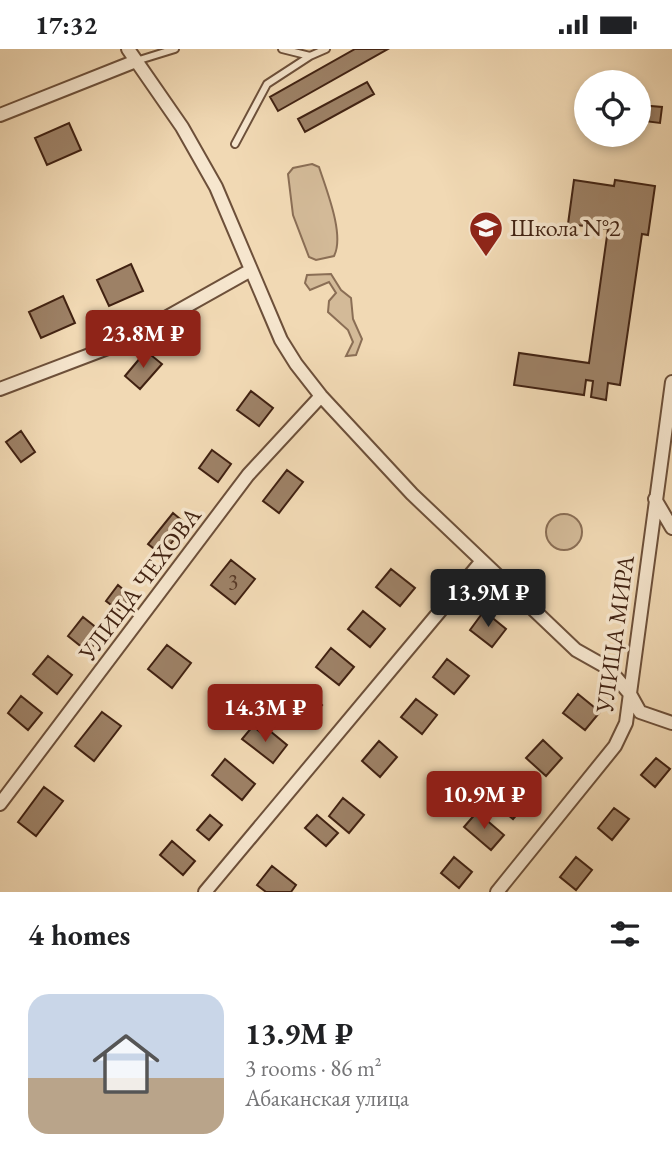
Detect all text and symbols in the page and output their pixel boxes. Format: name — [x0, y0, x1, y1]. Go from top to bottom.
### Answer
text: 17:32 — [35, 8, 97, 42]
map controls — [574, 70, 651, 147]
button: locate — [574, 70, 651, 147]
school or university icon: Школа N°2 — [467, 209, 505, 258]
place label: Школа N°2 — [510, 212, 621, 243]
pin: 23.8M ₽ — [78, 311, 208, 370]
text: 23.8M ₽ — [102, 318, 184, 348]
street label: УЛИЦА ЧЕХОВА — [71, 500, 208, 668]
street label: УЛИЦА МИРА — [588, 553, 641, 716]
house number: 3 — [228, 568, 238, 595]
pin: 13.9M ₽ — [423, 569, 553, 629]
text: 13.9M ₽ — [447, 577, 529, 607]
pin: 14.3M ₽ — [200, 685, 330, 744]
text: 14.3M ₽ — [224, 692, 306, 722]
pin: 10.9M ₽ — [419, 771, 549, 831]
text: 10.9M ₽ — [443, 779, 525, 809]
text: 4 homes — [28, 915, 130, 954]
icon: filters — [606, 915, 644, 953]
text: 13.9M ₽ — [245, 1014, 353, 1053]
icon: home — [84, 1022, 168, 1106]
text: 3 rooms · 86 m² — [245, 1053, 382, 1083]
text: Абаканская улица — [245, 1083, 409, 1113]

